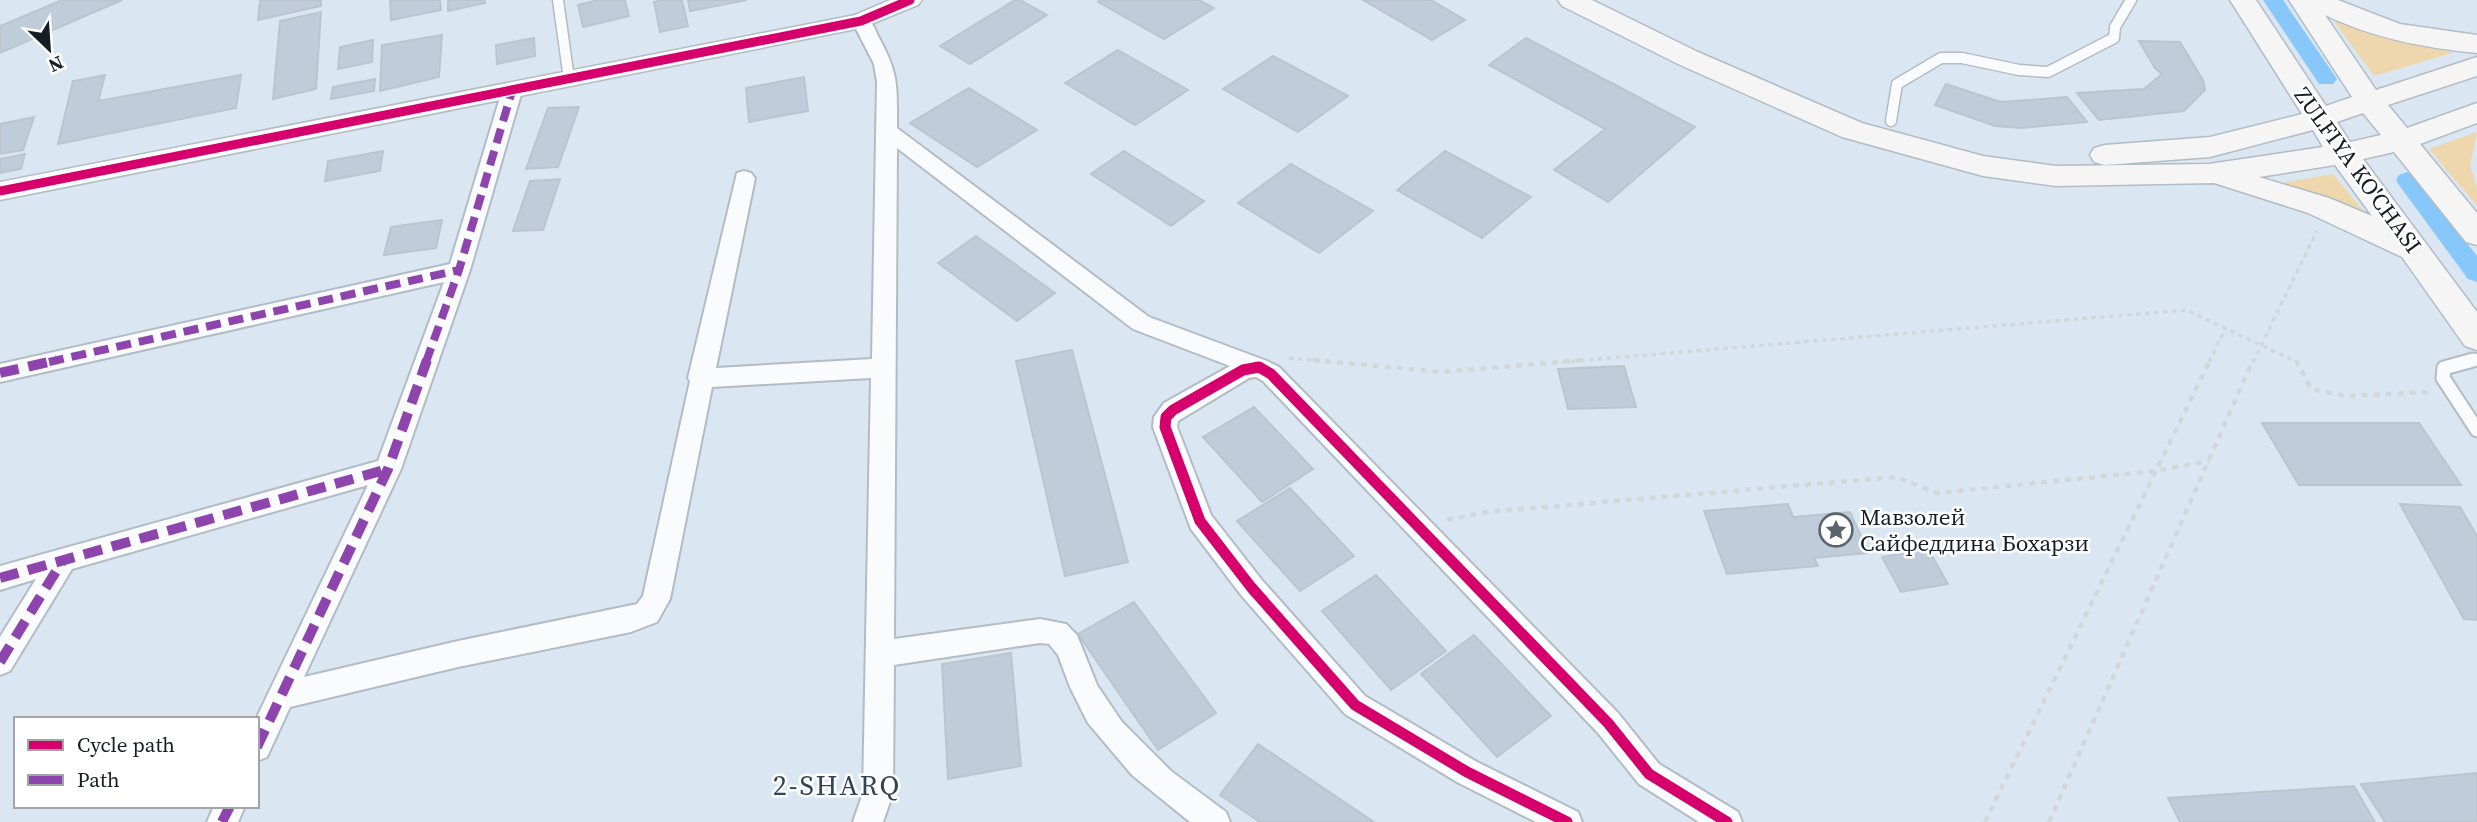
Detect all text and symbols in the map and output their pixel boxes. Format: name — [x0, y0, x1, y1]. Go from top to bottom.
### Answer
north arrow — [14, 14, 84, 84]
text: N — [44, 50, 68, 79]
street label: ZULFIYA KO'CHASI — [2287, 80, 2429, 260]
place label: Мавзолей Сайфеддина Бохарзи — [1860, 501, 2089, 559]
place icon: Мавзолей Сайфеддина Бохарзи — [1817, 511, 1855, 549]
legend — [14, 717, 259, 808]
text: Cycle path — [77, 730, 175, 759]
text: Path — [77, 765, 120, 794]
district label: 2-SHARQ — [773, 766, 901, 804]

